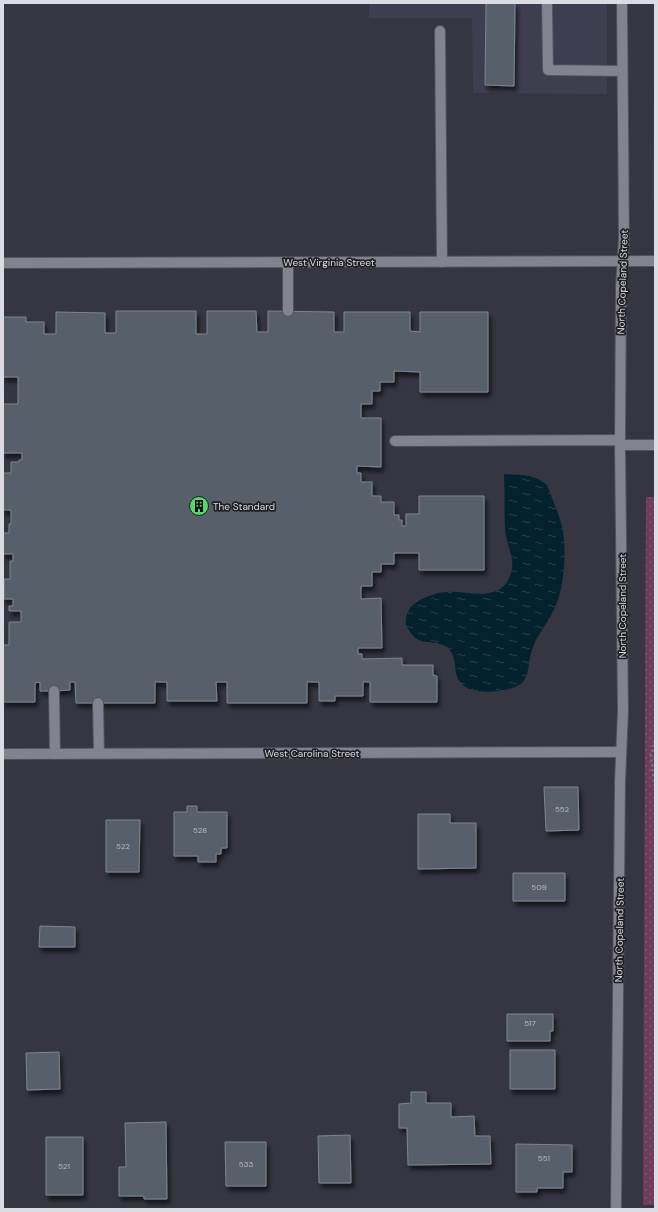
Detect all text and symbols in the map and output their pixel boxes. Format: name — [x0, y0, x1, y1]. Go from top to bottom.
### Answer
street label: North Copeland Street — [614, 229, 631, 335]
street label: West Virginia Street — [283, 256, 375, 269]
building icon: The Standard — [188, 495, 210, 517]
place label: The Standard — [213, 500, 275, 513]
street label: North Copeland Street — [616, 554, 629, 658]
street label: West Carolina Street — [264, 747, 360, 760]
house number: 552 — [555, 804, 570, 814]
house number: 528 — [193, 825, 207, 835]
house number: 522 — [116, 841, 130, 851]
street label: North Copeland Street — [612, 878, 627, 982]
house number: 509 — [531, 882, 547, 892]
house number: 517 — [524, 1018, 536, 1028]
house number: 551 — [538, 1153, 550, 1163]
house number: 533 — [239, 1159, 253, 1169]
house number: 521 — [58, 1161, 70, 1171]

